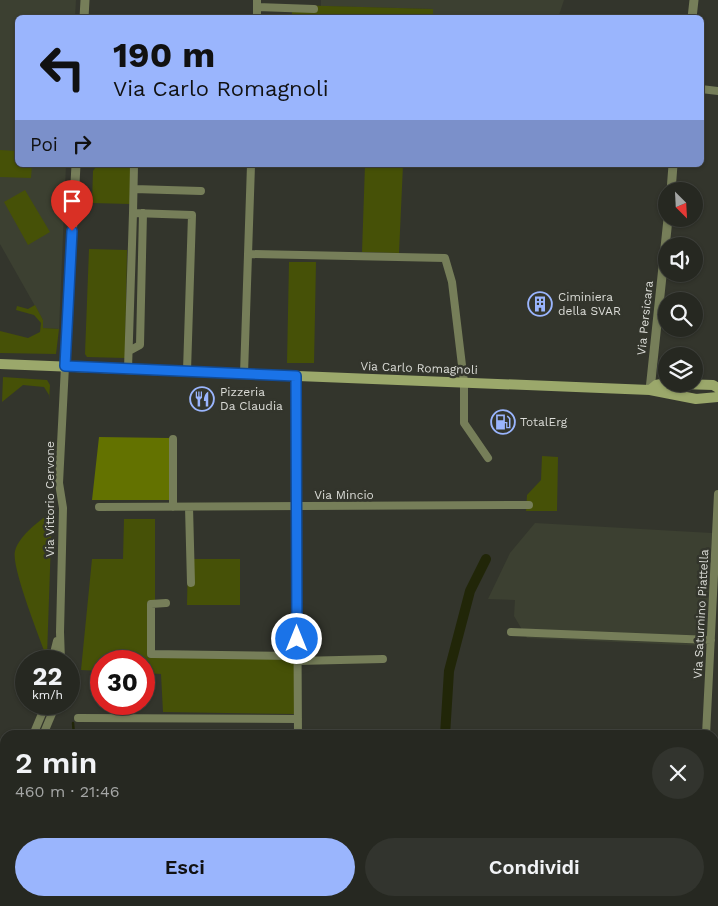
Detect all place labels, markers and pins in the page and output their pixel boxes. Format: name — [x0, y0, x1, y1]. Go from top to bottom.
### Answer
pin — [51, 180, 93, 231]
place label: Ciminiera della SVAR — [558, 290, 621, 318]
building icon: Ciminiera della SVAR — [527, 291, 553, 317]
place label: Pizzeria Da Claudia — [220, 385, 283, 413]
restaurant icon: Pizzeria Da Claudia — [189, 386, 215, 412]
fuel station icon: TotalErg — [490, 409, 516, 435]
place label: TotalErg — [520, 415, 568, 429]

